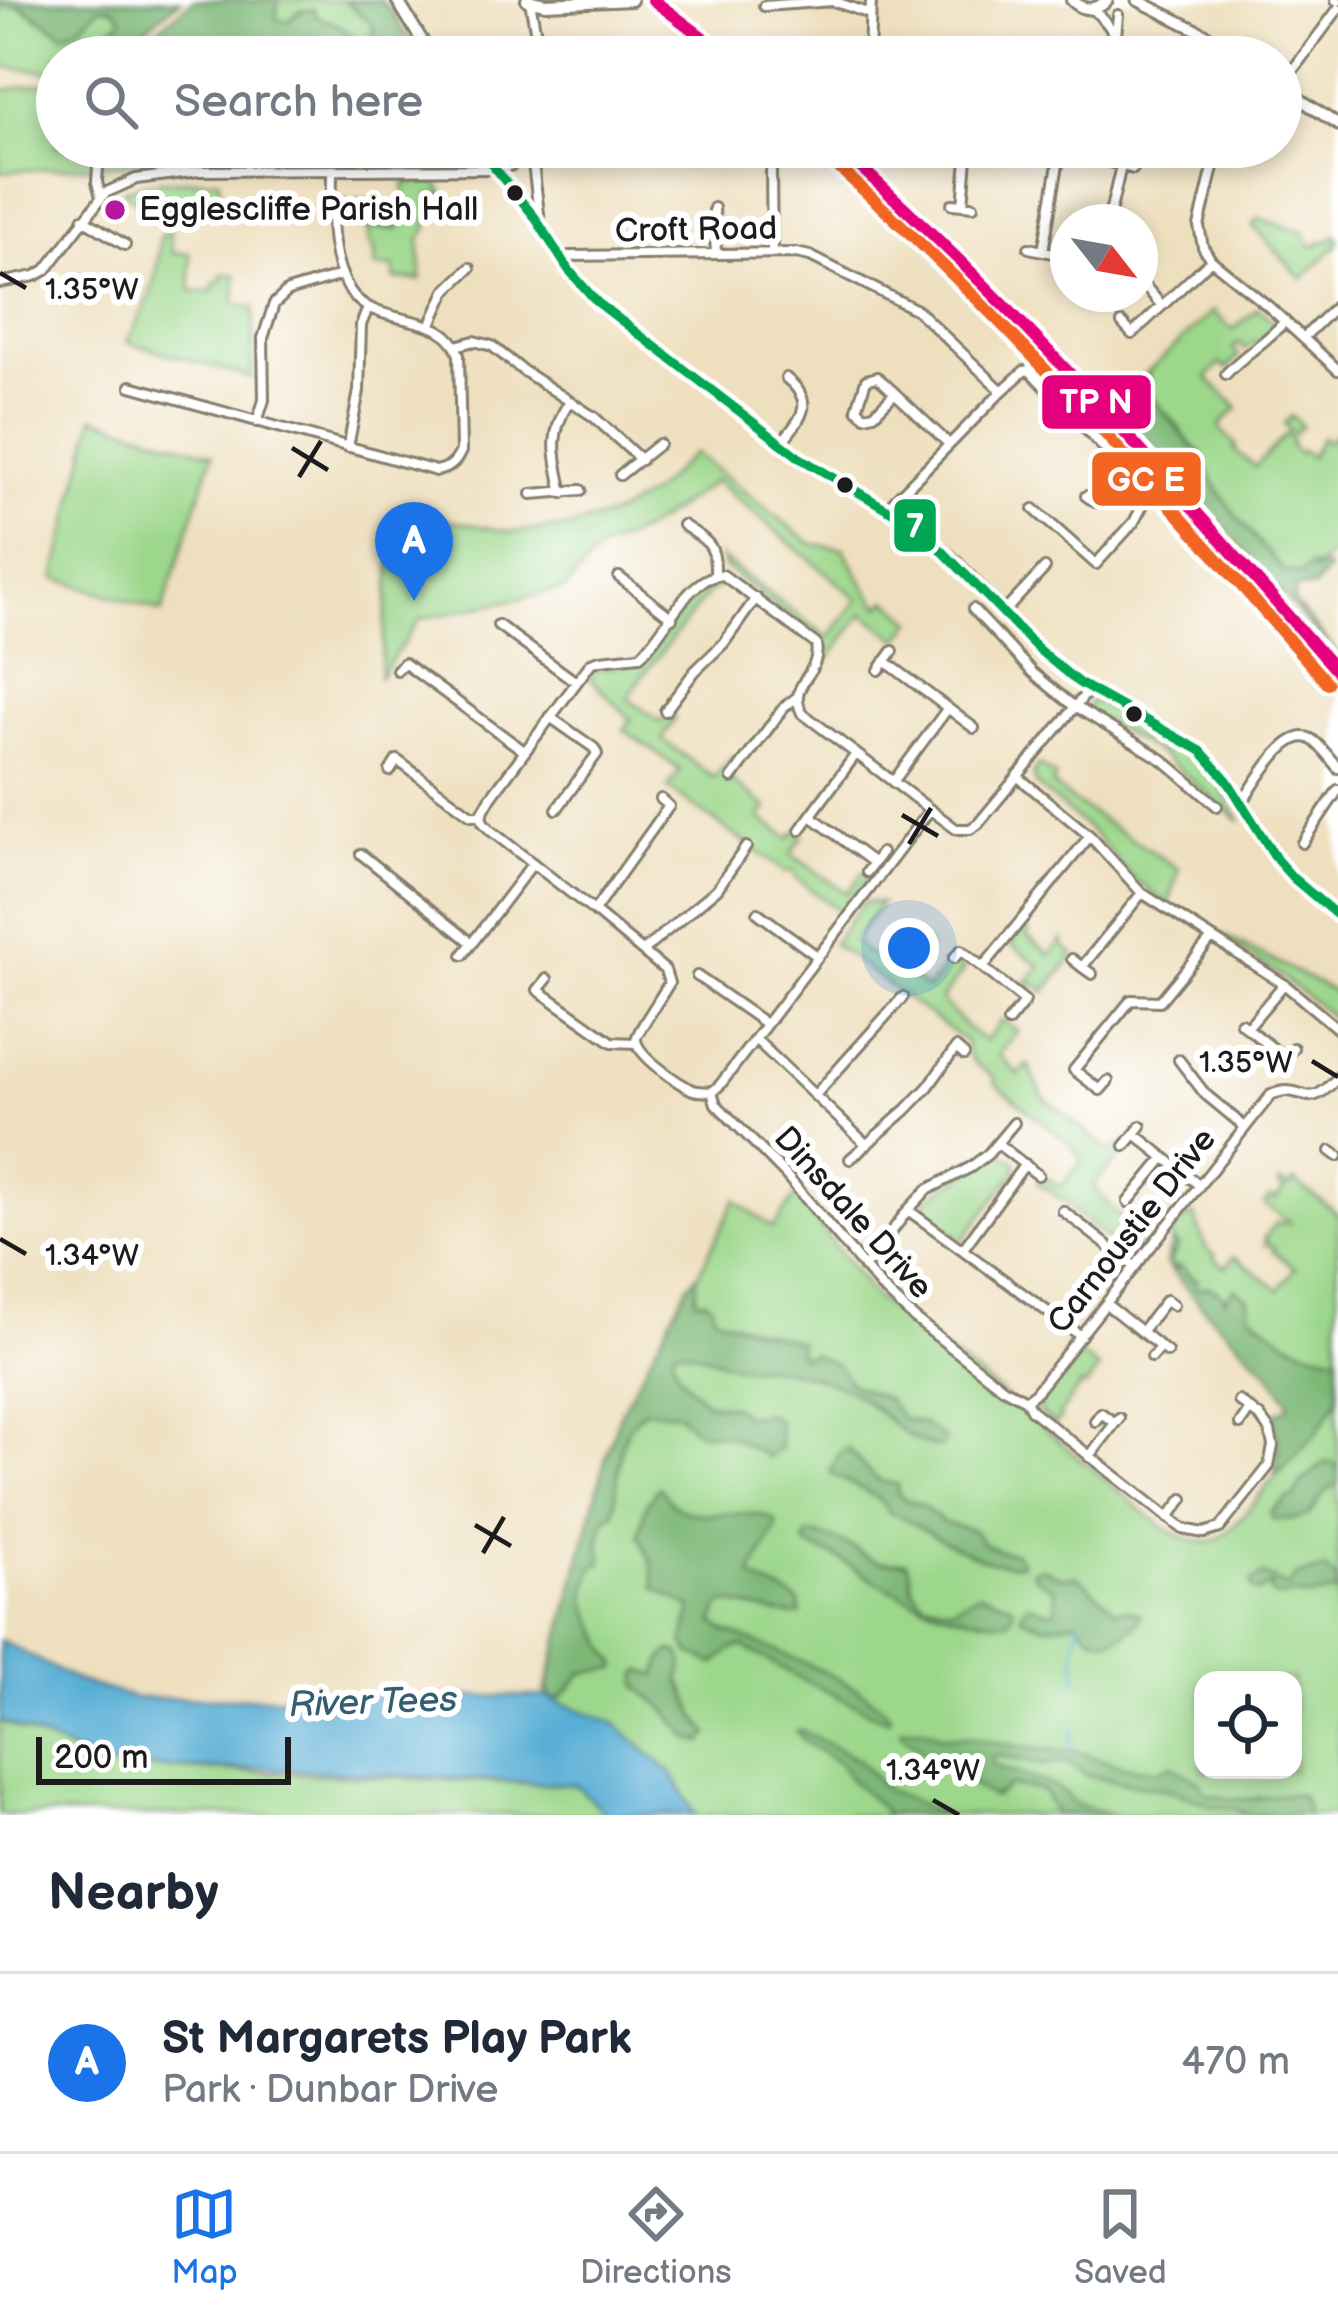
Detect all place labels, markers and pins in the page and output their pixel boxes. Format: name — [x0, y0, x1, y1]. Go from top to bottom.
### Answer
unlabelled marker — [504, 182, 526, 204]
place label: Egglescliffe Parish Hall — [139, 190, 478, 230]
marker: Egglescliffe Parish Hall — [102, 197, 128, 223]
unlabelled marker — [834, 474, 856, 496]
pin: A — [375, 502, 453, 601]
unlabelled marker — [1123, 703, 1145, 725]

